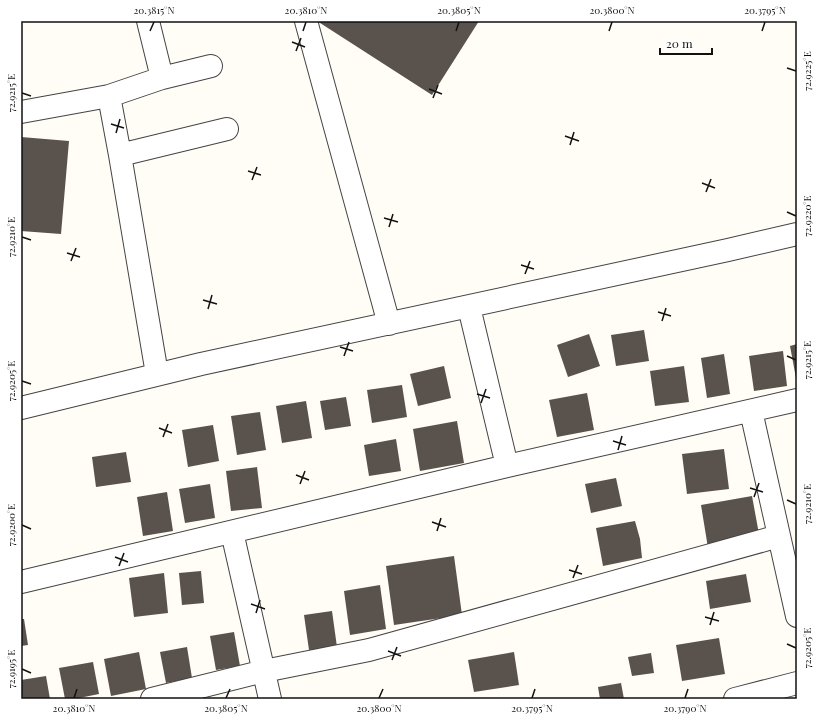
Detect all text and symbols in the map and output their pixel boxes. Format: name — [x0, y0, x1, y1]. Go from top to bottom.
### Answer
text: 20.3815°N — [133, 3, 175, 17]
text: 20.3810°N — [285, 3, 327, 17]
text: 20.3805°N — [437, 3, 481, 17]
text: 20.3800°N — [589, 3, 635, 17]
text: 20.3795°N — [744, 3, 786, 17]
scale bar — [660, 30, 712, 56]
text: 20 m — [666, 35, 693, 51]
text: 72.9225°E — [800, 51, 814, 91]
text: 72.9215°E — [4, 74, 18, 112]
text: 72.9220°E — [800, 195, 814, 237]
text: 72.9210°E — [4, 217, 18, 257]
text: 72.9215°E — [800, 341, 814, 379]
text: 72.9205°E — [4, 361, 18, 401]
text: 72.9210°E — [800, 484, 814, 524]
text: 72.9200°E — [4, 504, 18, 546]
text: 72.9205°E — [800, 628, 814, 668]
text: 72.9195°E — [4, 650, 18, 688]
text: 20.3810°N — [53, 701, 95, 715]
text: 20.3805°N — [204, 701, 248, 715]
text: 20.3800°N — [356, 701, 402, 715]
text: 20.3795°N — [511, 701, 553, 715]
text: 20.3790°N — [663, 701, 707, 715]

